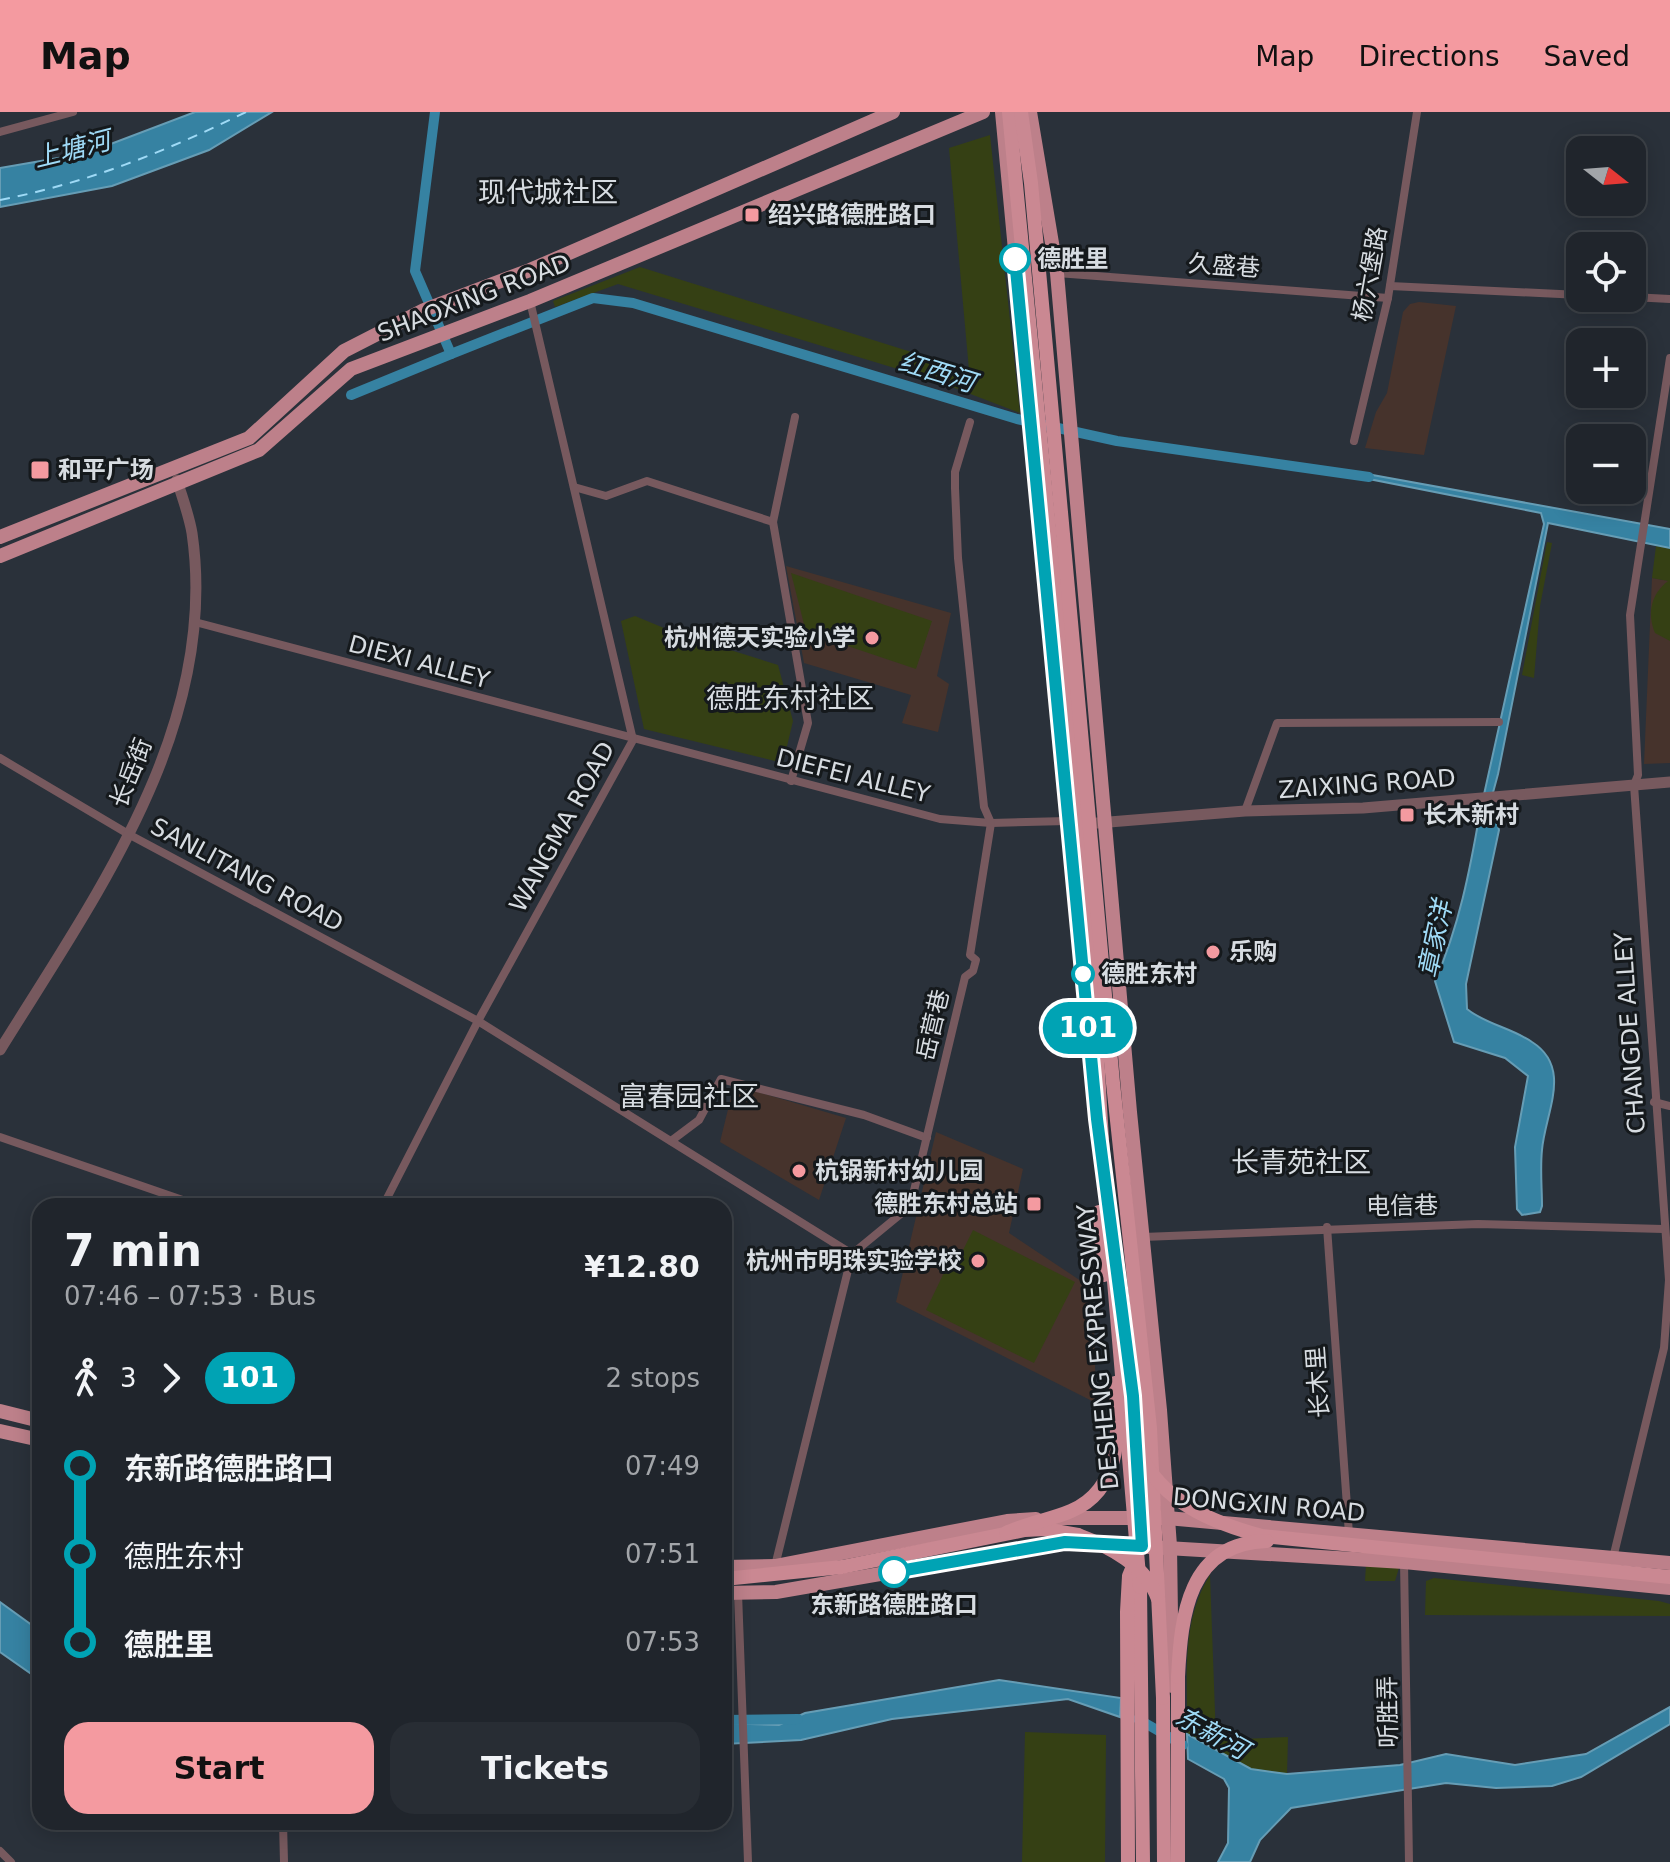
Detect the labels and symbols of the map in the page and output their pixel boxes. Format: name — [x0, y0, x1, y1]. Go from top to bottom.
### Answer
water label: 上塘河 — [31, 124, 118, 173]
north arrow — [1566, 136, 1646, 216]
district label: 现代城社区 — [478, 176, 618, 209]
place label: 绍兴路德胜路口 — [768, 201, 936, 229]
marker: 绍兴路德胜路口 — [743, 206, 761, 224]
street label: 杨六堡路 — [1348, 224, 1392, 324]
marker: 德胜里 — [1000, 244, 1030, 274]
place label: 德胜里 — [1037, 245, 1109, 273]
street label: SHAOXING ROAD — [374, 248, 574, 348]
street label: 久盛巷 — [1187, 250, 1261, 282]
water label: 红西河 — [895, 346, 983, 399]
place label: 和平广场 — [58, 456, 154, 484]
marker: 和平广场 — [29, 459, 51, 481]
place label: 杭州德天实验小学 — [664, 624, 856, 652]
marker: 杭州德天实验小学 — [863, 629, 881, 647]
street label: DIEXI ALLEY — [345, 630, 493, 694]
district label: 德胜东村社区 — [706, 682, 874, 715]
street label: 长岳街 — [105, 734, 157, 812]
street label: WANGMA ROAD — [504, 737, 620, 917]
street label: DIEFEI ALLEY — [773, 743, 933, 809]
street label: ZAIXING ROAD — [1277, 764, 1457, 804]
place label: 长木新村 — [1423, 801, 1519, 829]
marker: 长木新村 — [1398, 806, 1416, 824]
street label: SANLITANG ROAD — [146, 812, 348, 938]
water label: 章家洋 — [1412, 895, 1458, 980]
street label: CHANGDE ALLEY — [1609, 931, 1651, 1135]
place label: 乐购 — [1229, 938, 1277, 966]
marker: 乐购 — [1204, 943, 1222, 961]
place label: 德胜东村 — [1101, 960, 1197, 988]
marker: 德胜东村 — [1072, 963, 1094, 985]
street label: 岳营巷 — [911, 987, 955, 1063]
line badge: 101 — [1042, 1002, 1134, 1054]
district label: 富春园社区 — [619, 1080, 759, 1113]
district label: 长青苑社区 — [1231, 1146, 1371, 1179]
place label: 杭锅新村幼儿园 — [815, 1157, 983, 1185]
marker: 杭锅新村幼儿园 — [790, 1162, 808, 1180]
place label: 德胜东村总站 — [874, 1190, 1018, 1218]
street label: 电信巷 — [1366, 1191, 1438, 1221]
marker: 德胜东村总站 — [1025, 1195, 1043, 1213]
street label: DESHENG EXPRESSWAY — [1072, 1203, 1124, 1491]
place label: 杭州市明珠实验学校 — [746, 1247, 962, 1275]
marker: 杭州市明珠实验学校 — [969, 1252, 987, 1270]
street label: 长木里 — [1302, 1345, 1334, 1419]
street label: DONGXIN ROAD — [1172, 1483, 1366, 1527]
marker: 东新路德胜路口 — [879, 1557, 909, 1587]
place label: 东新路德胜路口 — [810, 1591, 978, 1619]
street label: 听胜弄 — [1373, 1676, 1403, 1748]
water label: 东新河 — [1171, 1701, 1258, 1767]

